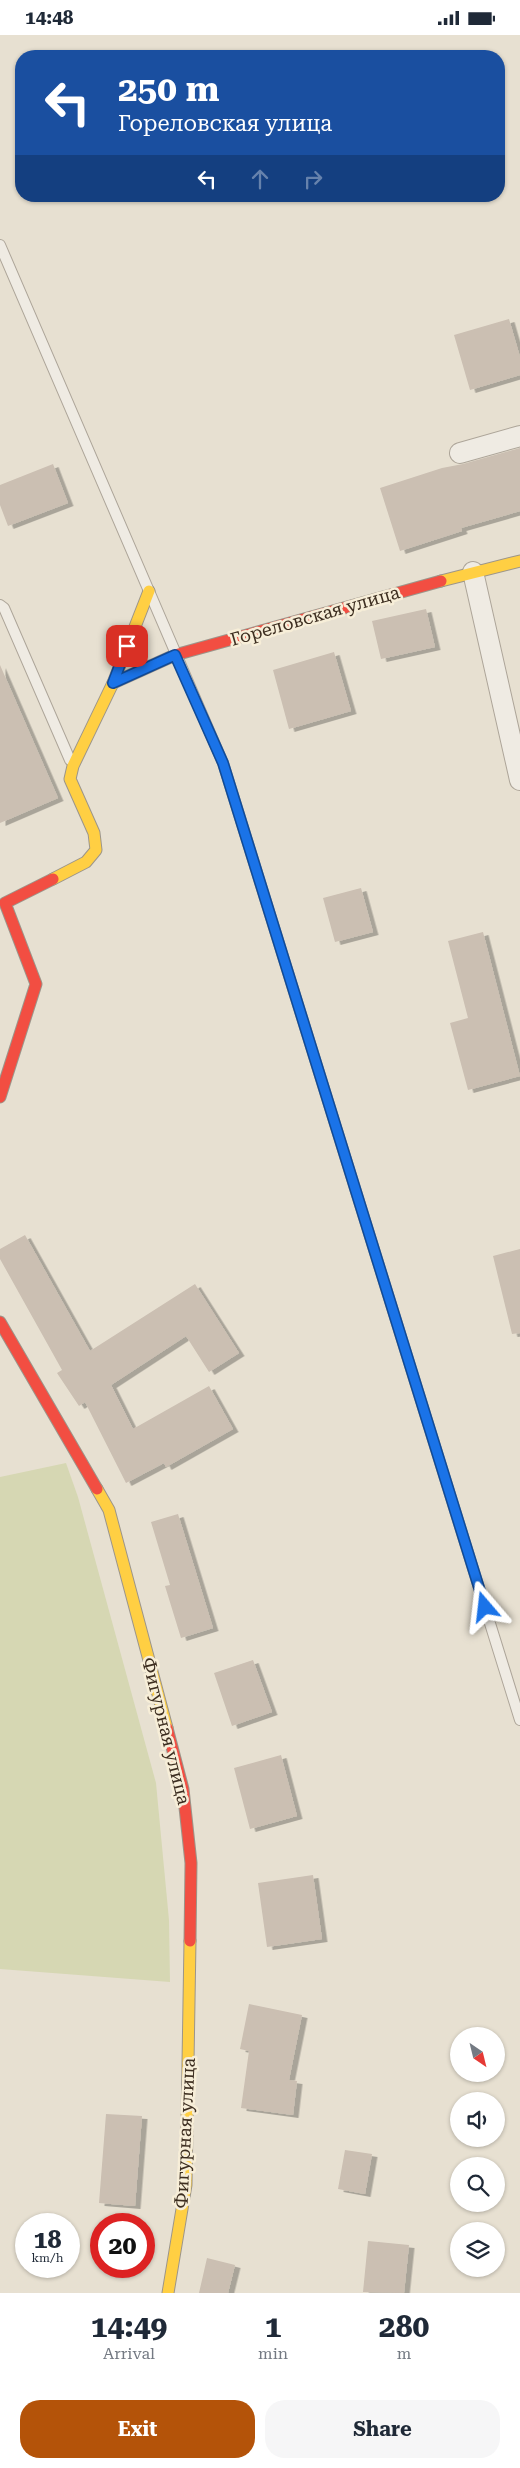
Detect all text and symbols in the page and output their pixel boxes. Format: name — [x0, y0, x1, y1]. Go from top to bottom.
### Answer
text: 14:48 — [25, 6, 74, 29]
text: 250 m — [118, 69, 219, 110]
icon: left — [35, 70, 100, 135]
text: Гореловская улица — [118, 111, 332, 136]
icon: left — [193, 165, 221, 193]
icon: ahead — [246, 165, 274, 193]
icon: right — [299, 165, 327, 193]
street label: Гореловская улица — [228, 581, 402, 650]
pin — [106, 625, 148, 667]
icon: arrive — [113, 632, 141, 660]
position arrow — [458, 1580, 510, 1632]
street label: Фигурная улица — [138, 1655, 195, 1807]
north arrow — [450, 2027, 505, 2083]
map controls — [450, 2027, 505, 2277]
street label: Фигурная улица — [170, 2057, 199, 2209]
button: sound — [450, 2092, 505, 2147]
button: search — [450, 2157, 505, 2212]
speed limit sign: 20 — [90, 2213, 155, 2278]
button: layers — [450, 2222, 505, 2277]
text: 18 — [33, 2225, 62, 2254]
text: km/h — [31, 2251, 64, 2265]
text: 14:49 — [91, 2309, 167, 2344]
text: 1 — [265, 2309, 281, 2344]
text: 280 — [379, 2309, 429, 2344]
text: Arrival — [103, 2344, 155, 2363]
text: min — [258, 2344, 288, 2363]
text: m — [397, 2344, 411, 2363]
button: Exit — [20, 2400, 255, 2458]
button: Share — [265, 2400, 500, 2458]

